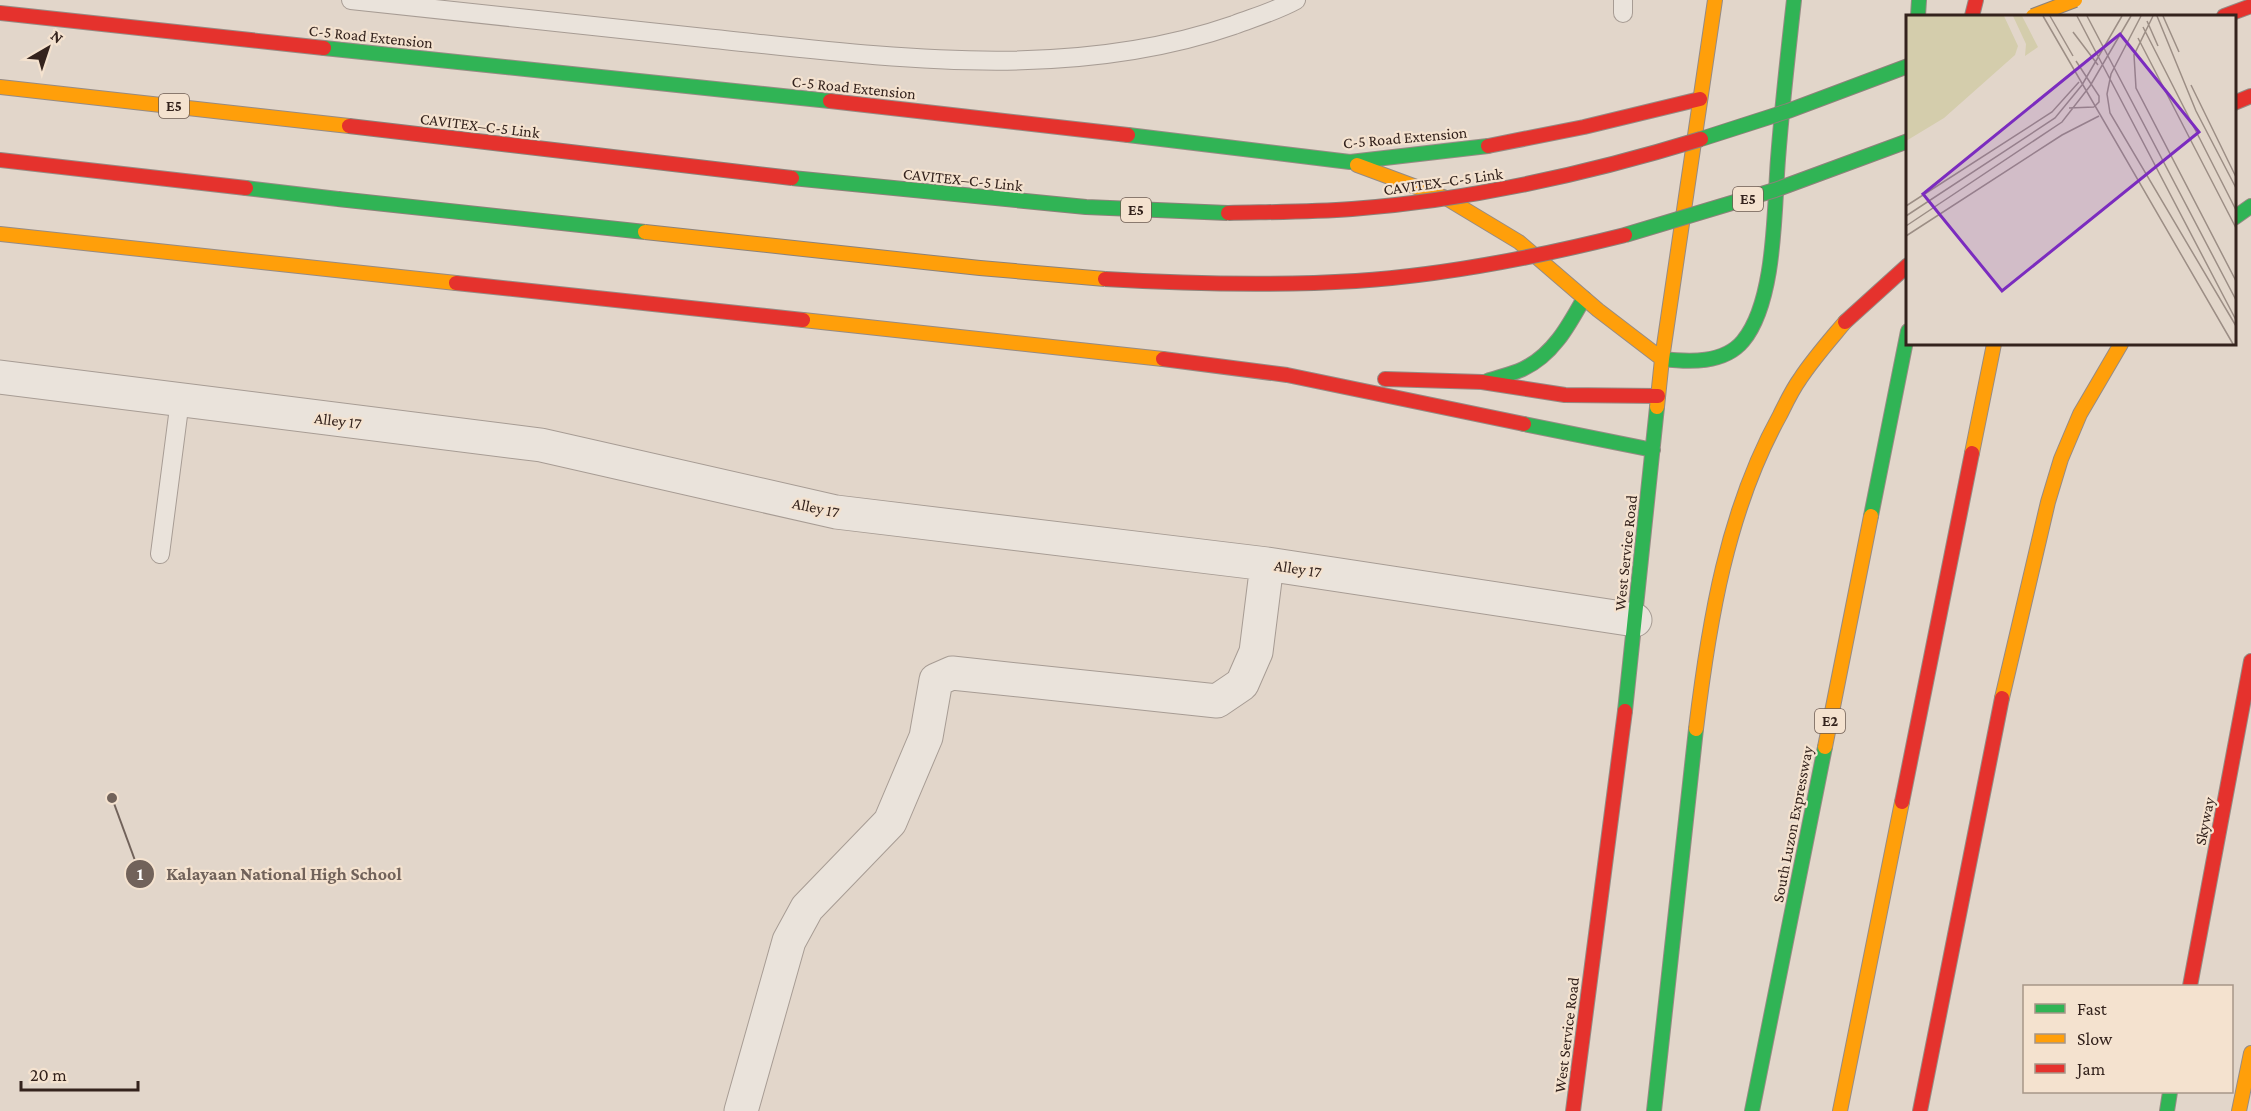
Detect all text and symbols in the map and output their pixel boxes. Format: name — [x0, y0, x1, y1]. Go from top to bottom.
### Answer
inset map — [1906, 15, 2236, 345]
north arrow — [18, 18, 78, 78]
street label: C-5 Road Extension — [308, 22, 434, 52]
text: N — [48, 27, 67, 47]
street label: C-5 Road Extension — [791, 73, 917, 103]
road number: E5 — [159, 94, 189, 118]
street label: CAVITEX–C-5 Link — [419, 110, 541, 141]
street label: C-5 Road Extension — [1342, 124, 1468, 151]
street label: CAVITEX–C-5 Link — [902, 165, 1024, 194]
street label: CAVITEX–C-5 Link — [1382, 165, 1504, 198]
road number: E5 — [1733, 187, 1763, 211]
road number: E5 — [1121, 198, 1151, 222]
street label: Alley 17 — [313, 409, 363, 433]
street label: Alley 17 — [791, 494, 842, 522]
street label: West Service Road — [1611, 494, 1640, 612]
street label: Alley 17 — [1273, 556, 1323, 582]
road number: E2 — [1815, 709, 1845, 733]
street label: South Luzon Expressway — [1769, 744, 1817, 904]
street label: Skyway — [2191, 795, 2219, 847]
callout: Kalayaan National High School — [125, 856, 414, 892]
text: 1 — [137, 864, 144, 884]
text: Kalayaan National High School — [166, 864, 402, 884]
street label: West Service Road — [1551, 976, 1582, 1094]
legend — [2023, 985, 2233, 1093]
text: Fast — [2077, 999, 2108, 1019]
text: Slow — [2077, 1029, 2113, 1049]
scale bar — [21, 1054, 138, 1092]
text: Jam — [2075, 1059, 2106, 1079]
text: 20 m — [30, 1065, 67, 1085]

